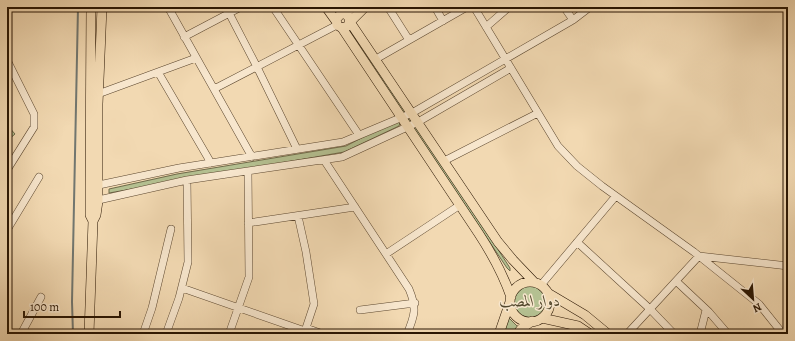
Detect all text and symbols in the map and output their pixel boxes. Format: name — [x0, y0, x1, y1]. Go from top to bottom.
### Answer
north arrow — [733, 279, 773, 319]
park label: دوار المصب — [500, 290, 561, 312]
scale bar — [24, 293, 120, 319]
text: 100 m — [30, 299, 59, 315]
text: N — [750, 299, 764, 316]

